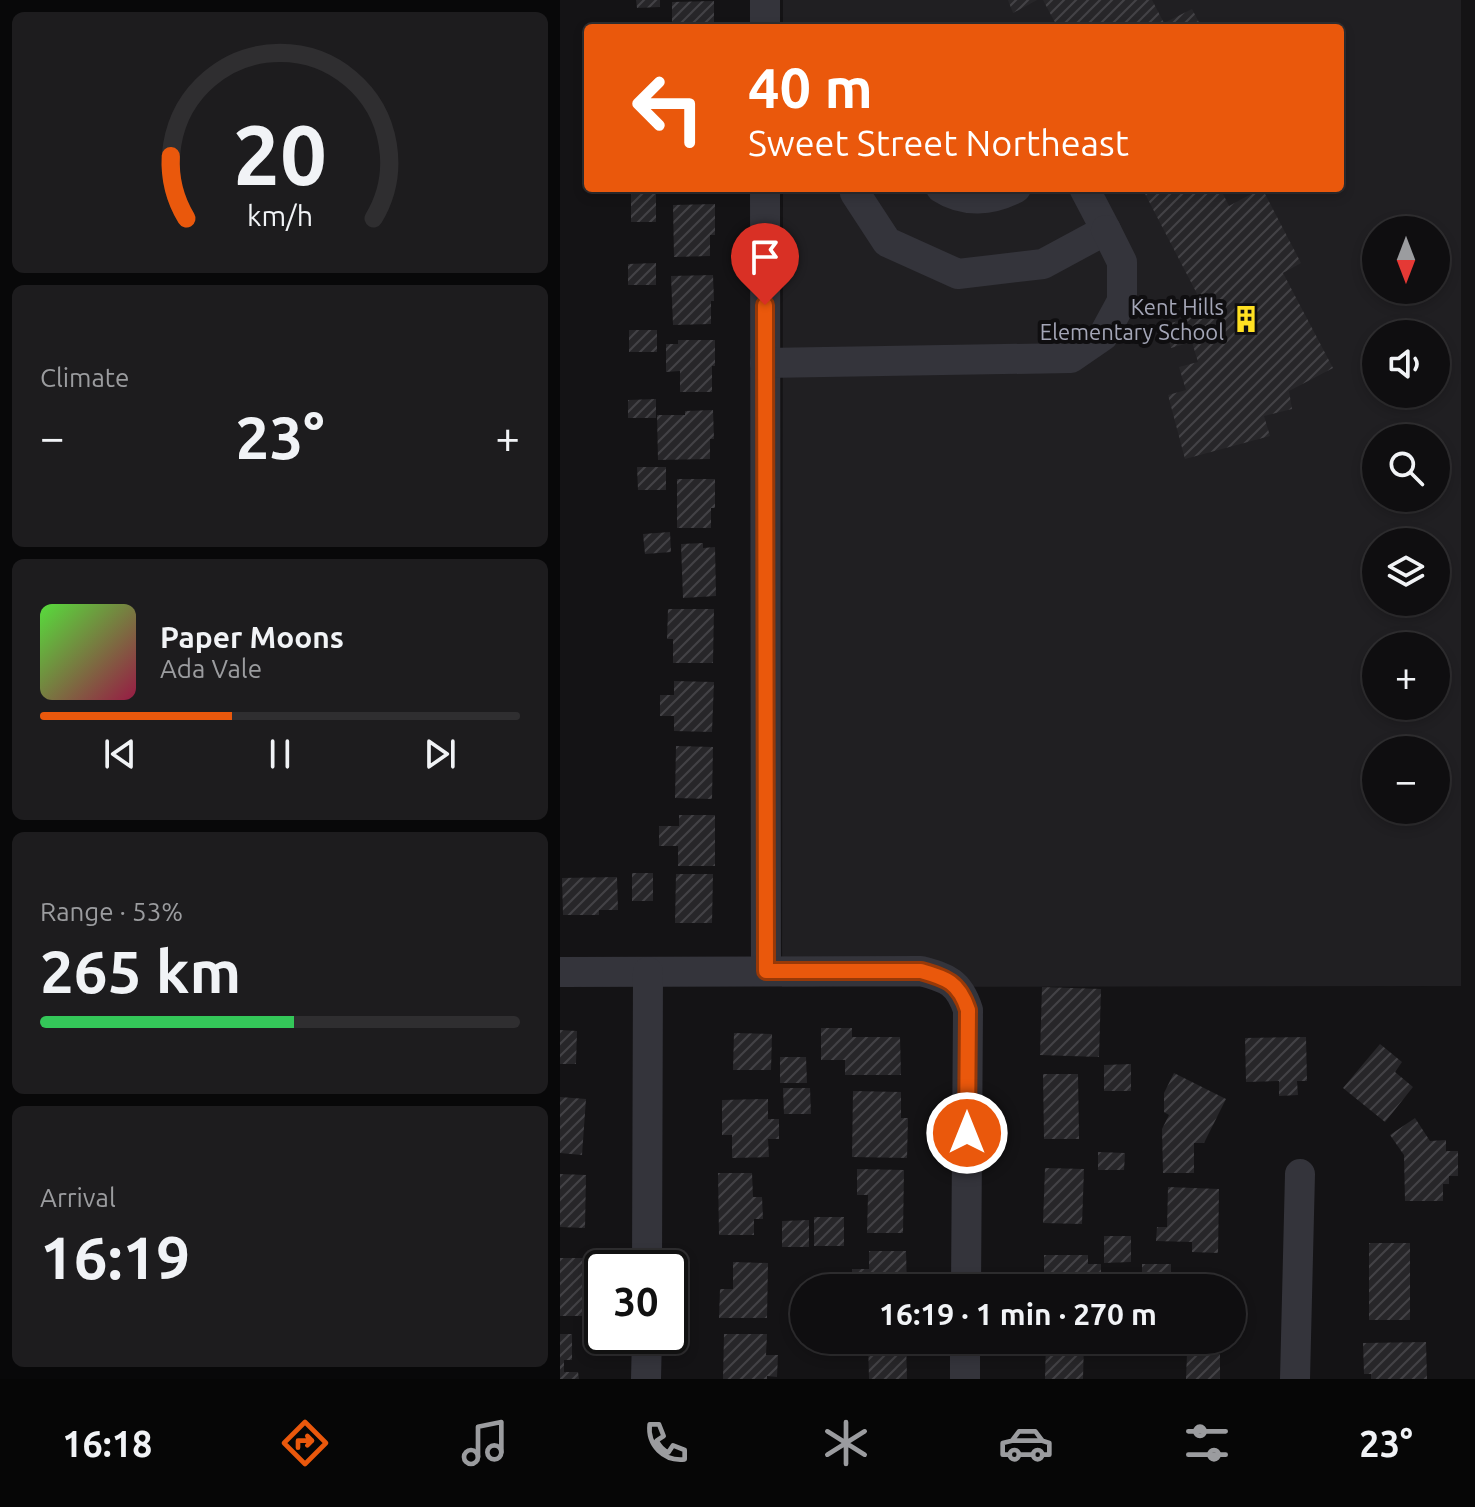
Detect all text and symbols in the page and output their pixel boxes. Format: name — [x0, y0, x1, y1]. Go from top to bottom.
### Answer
icon: left — [616, 56, 720, 160]
text: 40 m — [748, 56, 873, 119]
text: 20 — [233, 106, 327, 200]
text: Sweet Street Northeast — [748, 122, 1129, 163]
text: km/h — [247, 199, 313, 231]
north arrow — [1362, 216, 1450, 304]
map controls — [1362, 216, 1450, 824]
pin — [731, 223, 799, 305]
icon: arrive — [743, 235, 787, 279]
place label: Kent Hills Elementary School — [1040, 294, 1224, 344]
building icon: Kent Hills Elementary School — [1231, 304, 1261, 334]
button: sound — [1362, 320, 1450, 408]
text: Climate — [40, 363, 129, 392]
text: 23° — [236, 403, 324, 470]
text: − — [40, 412, 65, 461]
text: + — [495, 412, 520, 461]
button: search — [1362, 424, 1450, 512]
button: layers — [1362, 528, 1450, 616]
text: Paper Moons — [160, 620, 344, 654]
button: + — [1362, 632, 1450, 720]
text: Ada Vale — [160, 654, 262, 683]
icon: previous — [98, 732, 142, 776]
icon: pause — [258, 732, 302, 776]
icon: next — [418, 732, 462, 776]
button: − — [1362, 736, 1450, 824]
text: Range · 53% — [40, 897, 183, 926]
text: 265 km — [40, 937, 241, 1004]
position arrow — [925, 1091, 1009, 1175]
text: Arrival — [40, 1183, 116, 1212]
text: 16:19 — [40, 1223, 190, 1290]
speed limit sign: 30 — [584, 1250, 688, 1354]
text: 16:19 · 1 min · 270 m — [879, 1297, 1157, 1331]
icon: directions — [277, 1415, 333, 1471]
icon: music — [457, 1415, 513, 1471]
icon: phone — [638, 1415, 694, 1471]
icon: climate — [818, 1415, 874, 1471]
icon: car — [998, 1415, 1054, 1471]
icon: filters — [1179, 1415, 1235, 1471]
text: 16:18 — [62, 1423, 152, 1464]
text: 23° — [1359, 1423, 1413, 1464]

